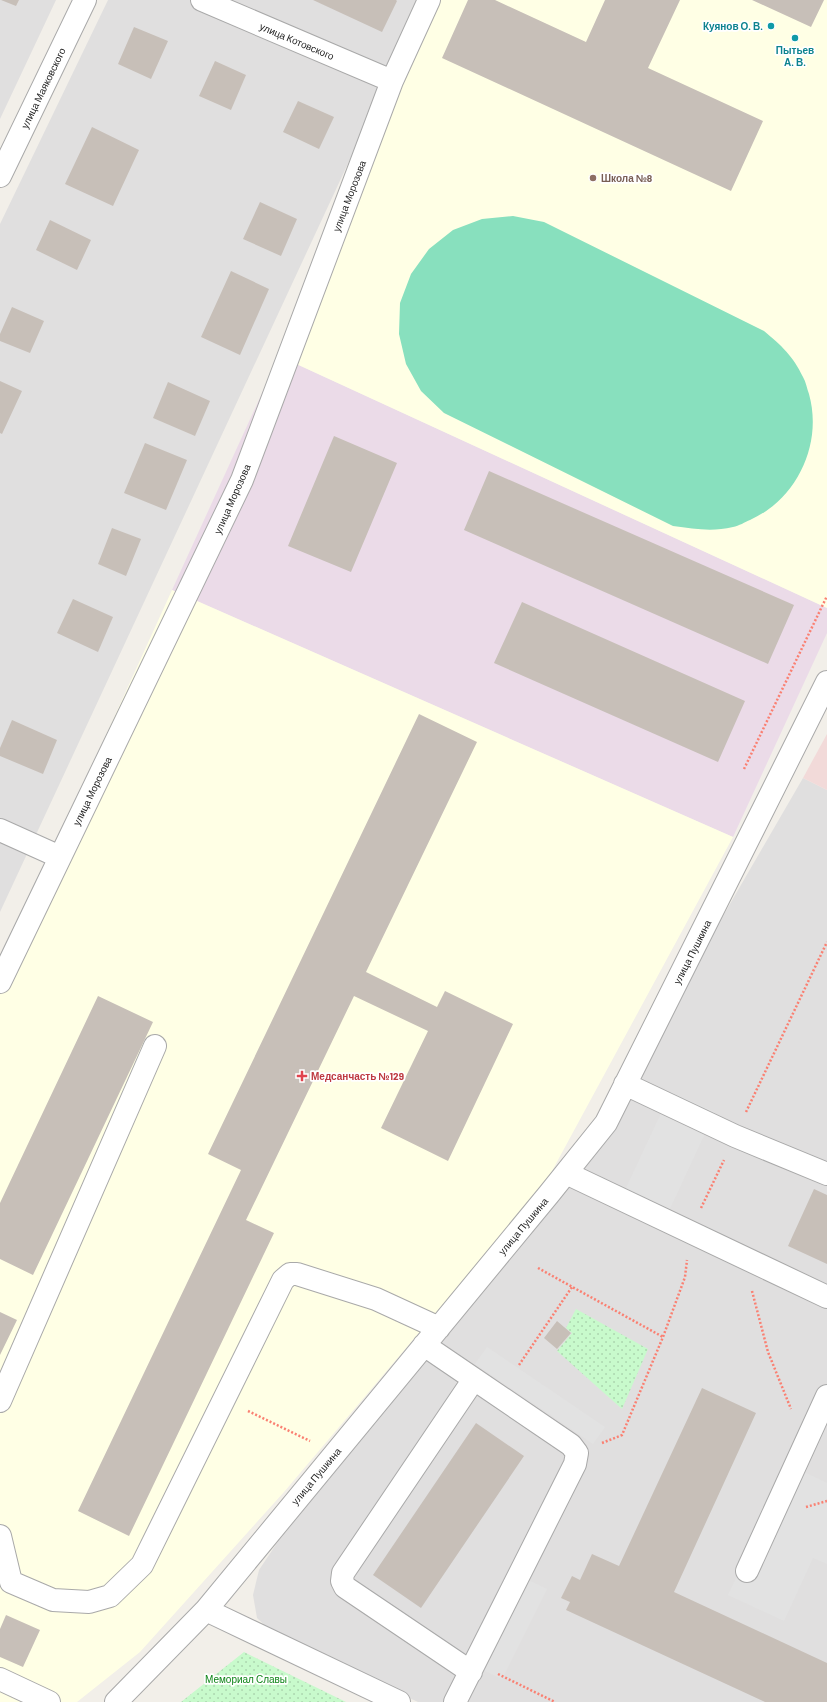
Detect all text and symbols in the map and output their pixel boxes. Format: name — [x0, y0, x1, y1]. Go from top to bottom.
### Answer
street label: улица Котовского — [258, 20, 337, 62]
place label: Куянов О. В. — [703, 20, 763, 32]
marker: Куянов О. В. — [766, 21, 776, 31]
marker: Пытьев А. В. — [790, 33, 800, 43]
place label: Пытьев А. В. — [776, 44, 814, 68]
street label: улица Маяковского — [18, 45, 68, 130]
street label: улица Морозова — [330, 158, 368, 233]
place label: Школа №8 — [601, 172, 653, 184]
marker: Школа №8 — [588, 173, 598, 183]
street label: улица Морозова — [211, 462, 253, 536]
street label: улица Морозова — [70, 754, 114, 827]
street label: улица Пушкина — [671, 917, 714, 986]
marker: Медсанчасть №129 — [296, 1070, 308, 1082]
place label: Медсанчасть №129 — [311, 1070, 404, 1082]
street label: улица Пушкина — [496, 1195, 551, 1257]
street label: улица Пушкина — [289, 1445, 344, 1507]
park label: Мемориал Славы — [205, 1673, 287, 1685]

